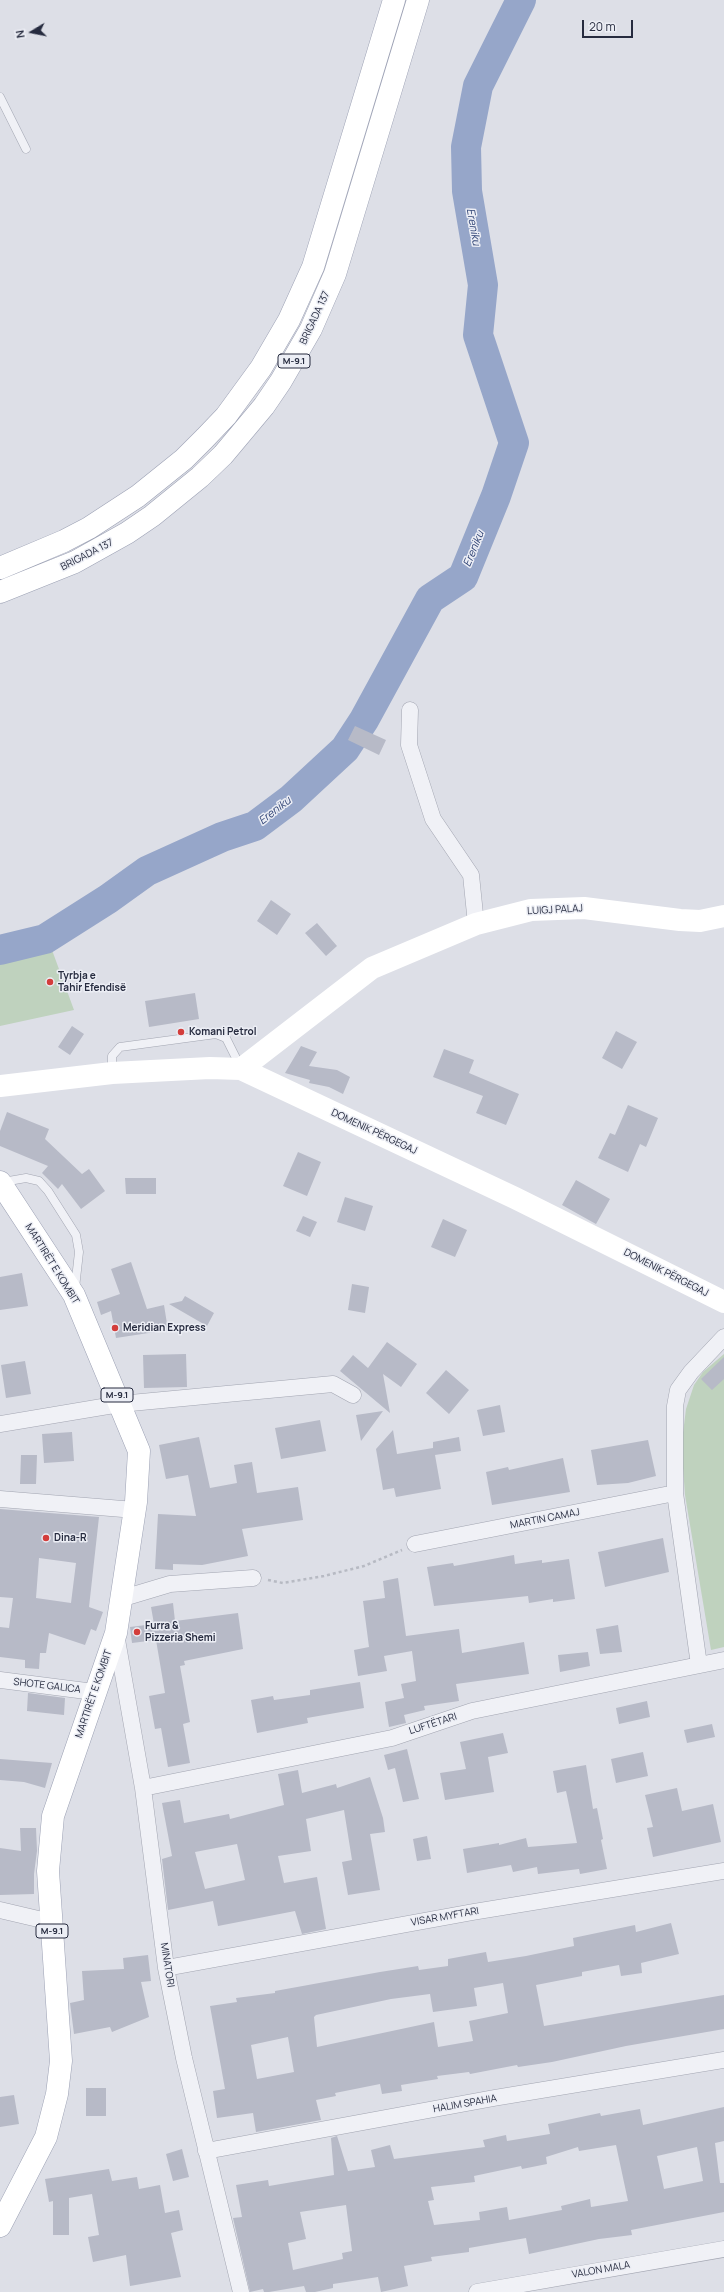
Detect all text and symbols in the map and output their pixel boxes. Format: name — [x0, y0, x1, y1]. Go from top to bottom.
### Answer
north arrow — [12, 12, 52, 52]
scale bar — [584, 12, 635, 38]
text: 20 m — [589, 18, 616, 35]
text: N — [12, 29, 28, 39]
water label: Ereniku — [463, 207, 483, 247]
street label: BRIGADA 137 — [297, 290, 333, 346]
road number: M-9.1 — [278, 354, 310, 368]
water label: Ereniku — [461, 529, 487, 569]
street label: BRIGADA 137 — [59, 537, 115, 573]
water label: Ereniku — [256, 794, 294, 828]
street label: LUIGJ PALAJ — [527, 903, 583, 917]
place label: Tyrbja e Tahir Efendisë — [58, 970, 126, 994]
marker: Tyrbja e Tahir Efendisë — [45, 977, 55, 987]
place label: Komani Petrol — [189, 1026, 257, 1038]
marker: Komani Petrol — [176, 1027, 186, 1037]
street label: DOMENIK PËRGEGAJ — [329, 1107, 419, 1157]
street label: MARTIRËT E KOMBIT — [22, 1222, 82, 1306]
street label: DOMENIK PËRGEGAJ — [622, 1246, 710, 1300]
place label: Meridian Express — [123, 1322, 206, 1334]
marker: Meridian Express — [110, 1323, 120, 1333]
road number: M-9.1 — [101, 1388, 133, 1402]
street label: MARTIN CAMAJ — [509, 1506, 581, 1532]
place label: Dina-R — [54, 1532, 87, 1544]
marker: Dina-R — [41, 1533, 51, 1543]
place label: Furra & Pizzeria Shemi — [145, 1620, 216, 1644]
marker: Furra & Pizzeria Shemi — [132, 1627, 142, 1637]
street label: MARTIRËT E KOMBIT — [73, 1648, 115, 1740]
street label: SHOTE GALICA — [13, 1676, 81, 1696]
street label: LUFTËTARI — [408, 1711, 458, 1737]
street label: VISAR MYFTARI — [410, 1905, 480, 1929]
road number: M-9.1 — [36, 1924, 68, 1938]
street label: MINATORI — [158, 1942, 176, 1988]
street label: HALIM SPAHIA — [432, 2092, 498, 2116]
street label: VALON MALA — [571, 2259, 631, 2281]

